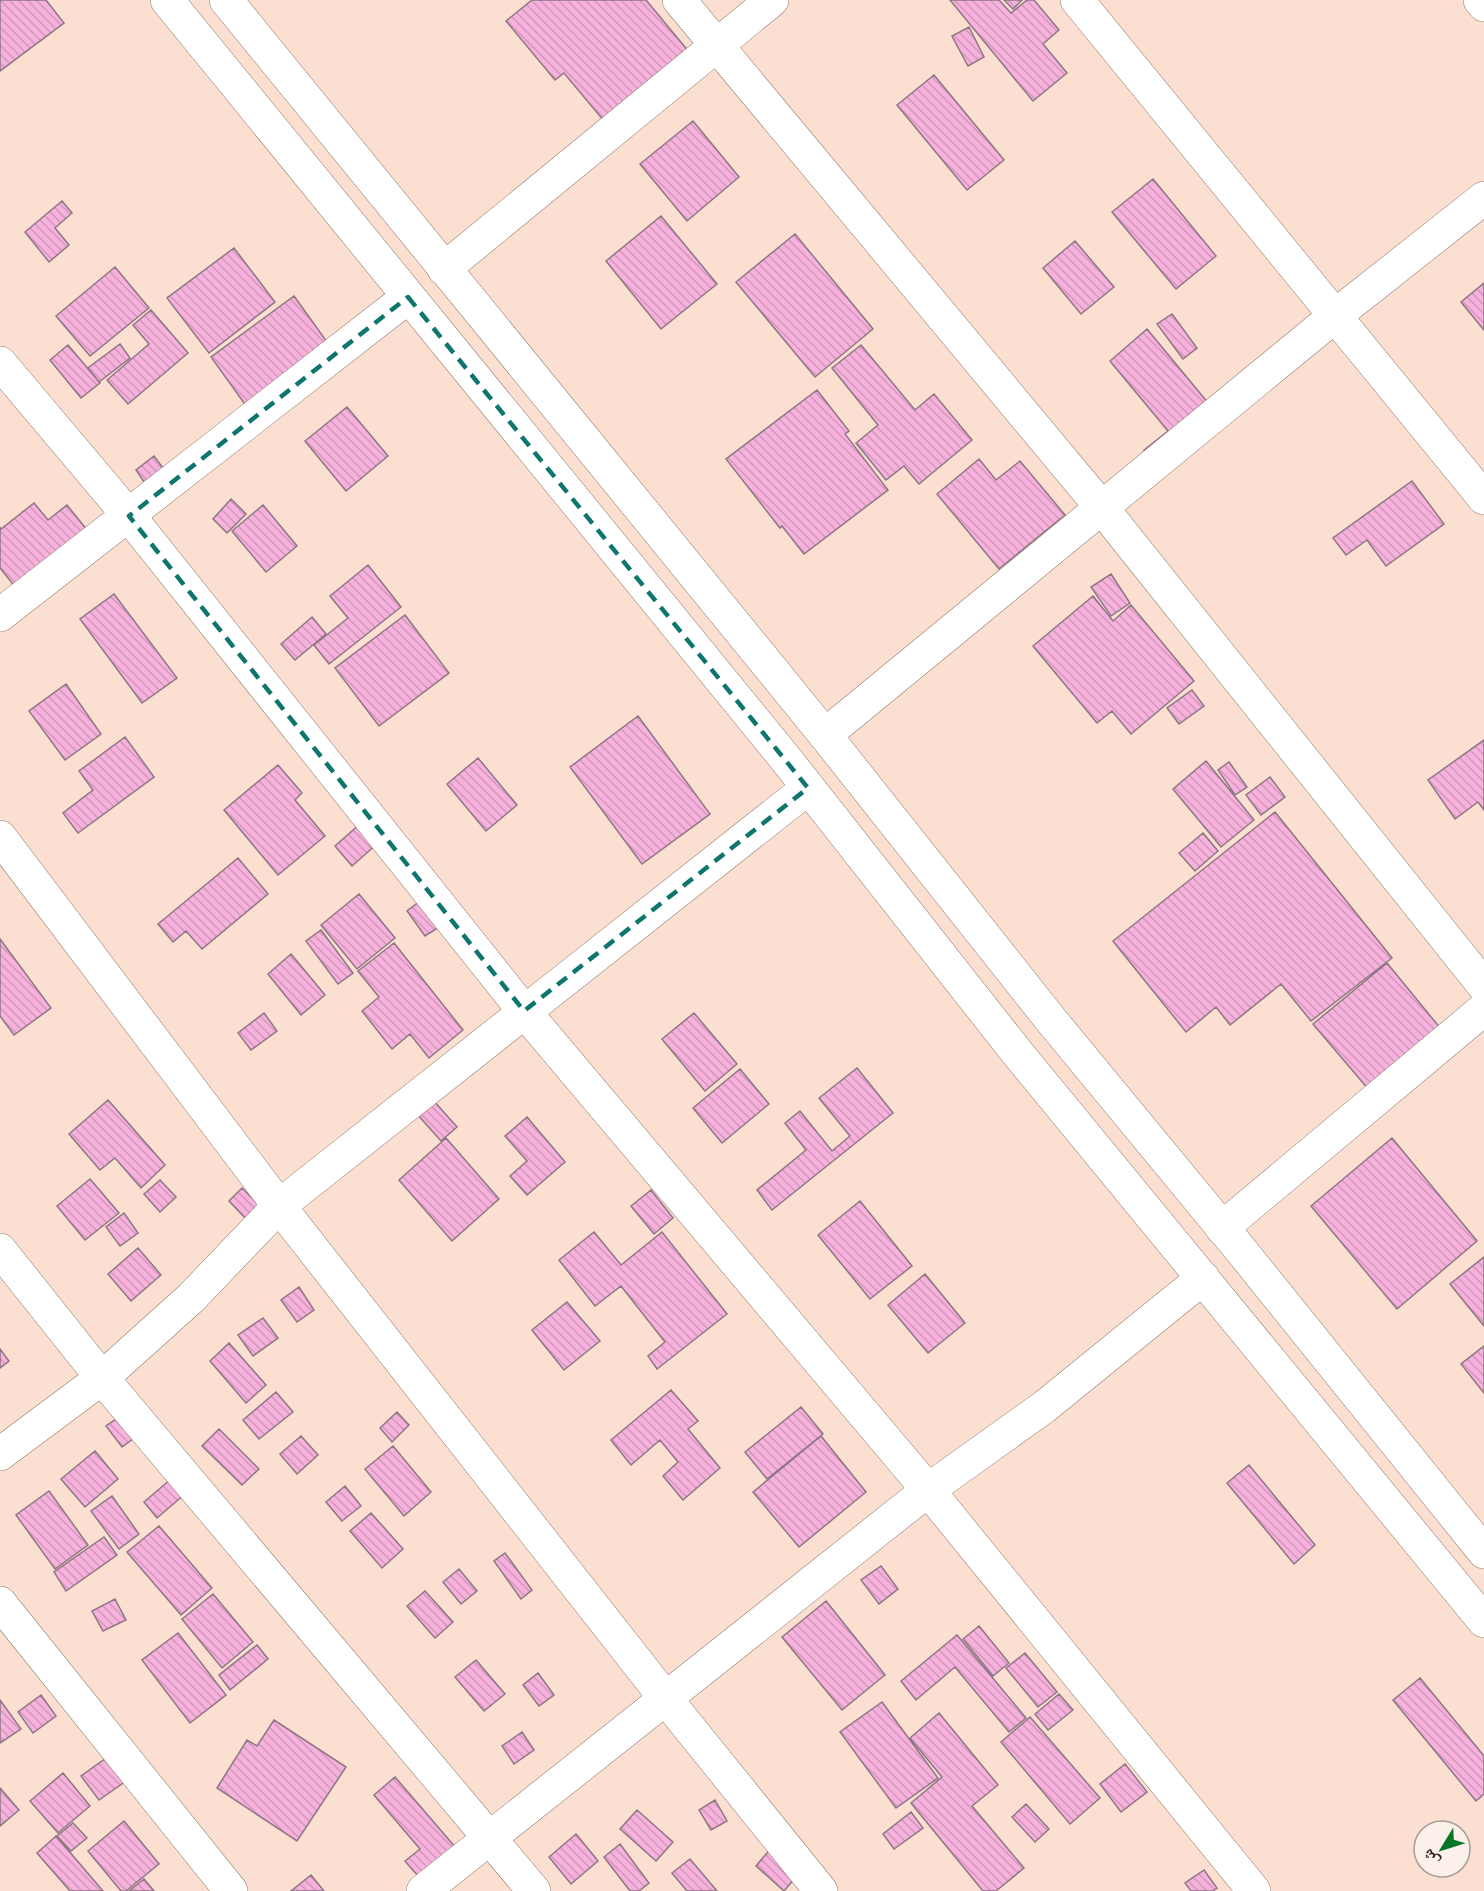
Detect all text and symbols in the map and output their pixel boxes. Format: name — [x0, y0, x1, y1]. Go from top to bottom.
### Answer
north arrow — [1412, 1819, 1472, 1879]
text: ش — [1416, 1845, 1444, 1872]

